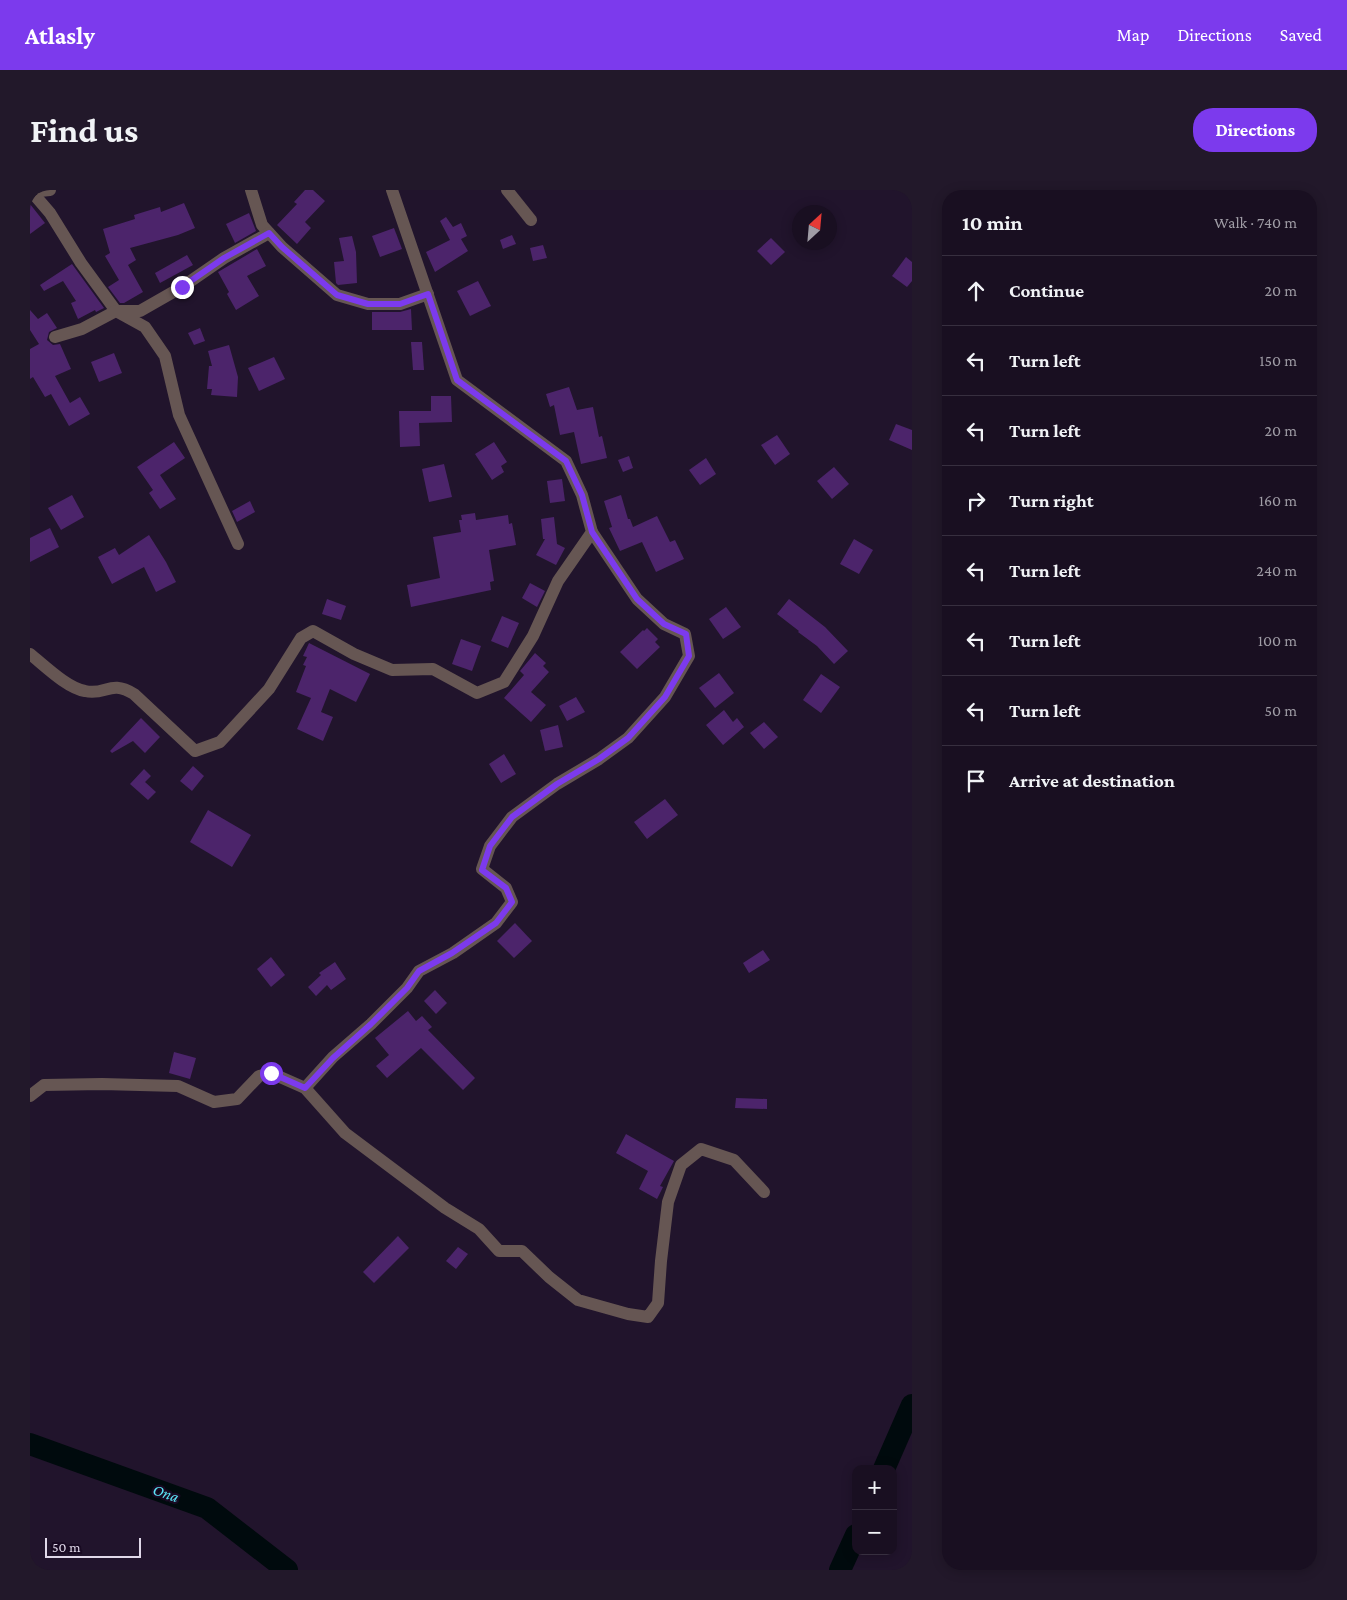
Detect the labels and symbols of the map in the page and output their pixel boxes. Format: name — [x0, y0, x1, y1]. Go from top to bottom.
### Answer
north arrow — [792, 205, 837, 250]
route end — [171, 276, 194, 299]
route start — [260, 1062, 283, 1085]
water label: Ona — [151, 1481, 182, 1506]
scale bar — [45, 1535, 141, 1558]

